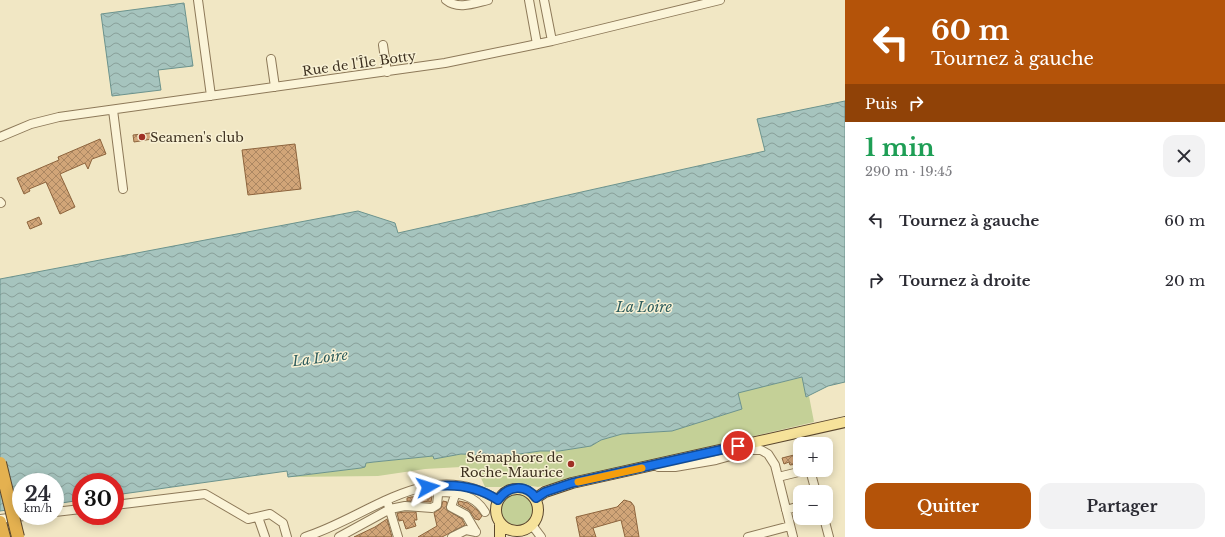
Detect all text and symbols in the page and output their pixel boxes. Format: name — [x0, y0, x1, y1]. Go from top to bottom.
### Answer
text: 60 m — [931, 13, 1009, 48]
icon: left — [865, 16, 917, 68]
street label: Rue de l'Île Botty — [301, 47, 418, 80]
text: Tournez à gauche — [931, 48, 1094, 70]
icon: right — [905, 92, 927, 114]
text: Puis — [865, 94, 897, 113]
place label: Seamen's club — [150, 129, 244, 146]
marker: Seamen's club — [137, 132, 147, 142]
text: 1 min — [865, 133, 935, 162]
button: close — [1163, 135, 1205, 177]
text: 290 m · 19:45 — [865, 163, 952, 180]
icon: left — [865, 209, 887, 231]
text: Tournez à gauche — [899, 211, 1039, 230]
text: 60 m — [1164, 211, 1205, 230]
icon: right — [865, 269, 887, 291]
text: Tournez à droite — [899, 271, 1031, 290]
text: 20 m — [1165, 271, 1205, 290]
water label: La Loire — [615, 298, 673, 316]
water label: La Loire — [290, 346, 349, 370]
pin — [721, 429, 755, 463]
icon: arrive — [727, 435, 749, 457]
map controls — [793, 437, 833, 525]
button: + — [793, 437, 833, 477]
place label: Sémaphore de Roche-Maurice — [460, 449, 563, 481]
marker: Sémaphore de Roche-Maurice — [566, 459, 576, 469]
position arrow — [407, 466, 449, 508]
speed limit sign: 30 — [72, 473, 124, 525]
text: 24 — [25, 482, 51, 506]
button: Quitter — [865, 483, 1031, 529]
button: Partager — [1039, 483, 1205, 529]
button: − — [793, 485, 833, 525]
text: km/h — [24, 502, 52, 515]

